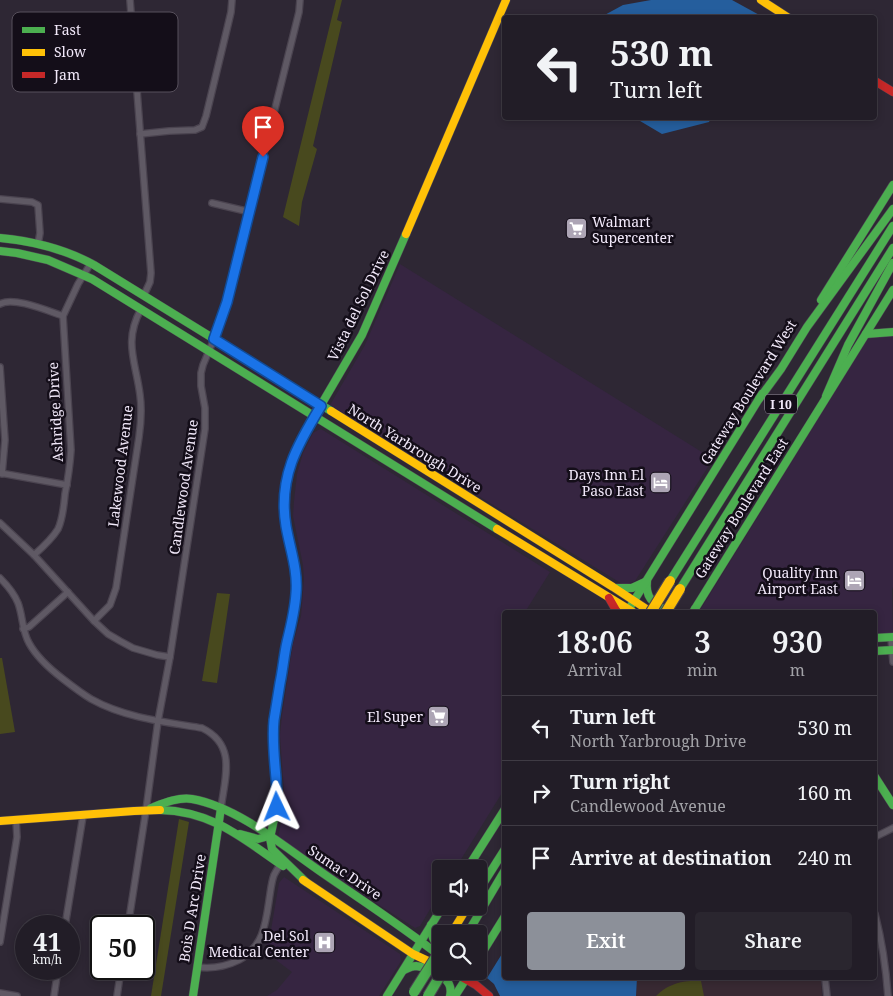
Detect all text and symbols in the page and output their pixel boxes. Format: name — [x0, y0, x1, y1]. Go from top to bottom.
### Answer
legend — [12, 12, 178, 92]
text: Fast — [54, 20, 81, 39]
text: 530 m — [610, 29, 713, 76]
icon: left — [527, 35, 592, 100]
text: Slow — [54, 42, 87, 61]
text: Jam — [53, 65, 80, 84]
text: Turn left — [610, 74, 702, 104]
pin — [242, 106, 284, 157]
icon: arrive — [249, 113, 277, 141]
place label: Walmart Supercenter — [592, 212, 674, 247]
supermarket icon: Walmart Supercenter — [564, 217, 588, 241]
street label: Vista del Sol Drive — [323, 246, 393, 364]
street label: Gateway Boulevard West — [696, 316, 800, 468]
street label: Ashridge Drive — [43, 361, 67, 463]
road number: I 10 — [765, 394, 797, 414]
street label: North Yarbrough Drive — [345, 399, 485, 497]
street label: Lakewood Avenue — [103, 404, 137, 528]
street label: Candlewood Avenue — [164, 418, 202, 556]
street label: Gateway Boulevard East — [690, 434, 792, 582]
place label: Days Inn El Paso East — [568, 465, 645, 500]
hotel icon: Days Inn El Paso East — [648, 470, 672, 494]
place label: Quality Inn Airport East — [757, 563, 838, 598]
hotel icon: Quality Inn Airport East — [842, 568, 866, 592]
text: 18:06 — [556, 621, 633, 662]
text: 3 — [694, 621, 711, 662]
text: 930 — [772, 621, 823, 662]
text: Arrival — [567, 659, 622, 681]
text: min — [687, 659, 718, 681]
text: m — [790, 659, 805, 681]
supermarket icon: El Super — [427, 704, 451, 728]
text: Turn left — [570, 704, 656, 730]
place label: El Super — [367, 707, 423, 726]
icon: left — [527, 714, 555, 742]
text: 530 m — [797, 715, 852, 741]
text: North Yarbrough Drive — [570, 730, 746, 752]
text: Turn right — [570, 769, 670, 795]
icon: right — [527, 779, 555, 807]
position arrow — [250, 780, 302, 832]
text: 160 m — [797, 780, 852, 806]
text: Candlewood Avenue — [570, 795, 726, 817]
street label: Sumac Drive — [304, 840, 386, 904]
icon: arrive — [527, 844, 555, 872]
text: Arrive at destination — [570, 845, 772, 871]
text: 240 m — [797, 845, 852, 871]
street label: Bois D Arc Drive — [174, 853, 210, 963]
map controls — [432, 860, 487, 980]
button: sound — [432, 860, 487, 915]
button: Exit — [527, 912, 685, 970]
button: Share — [695, 912, 852, 970]
speed limit sign: 50 — [90, 915, 155, 980]
text: 41 — [33, 924, 62, 958]
button: search — [432, 925, 487, 980]
place label: Del Sol Medical Center — [208, 926, 310, 961]
hospital icon: Del Sol Medical Center — [313, 931, 337, 955]
text: km/h — [33, 951, 62, 968]

